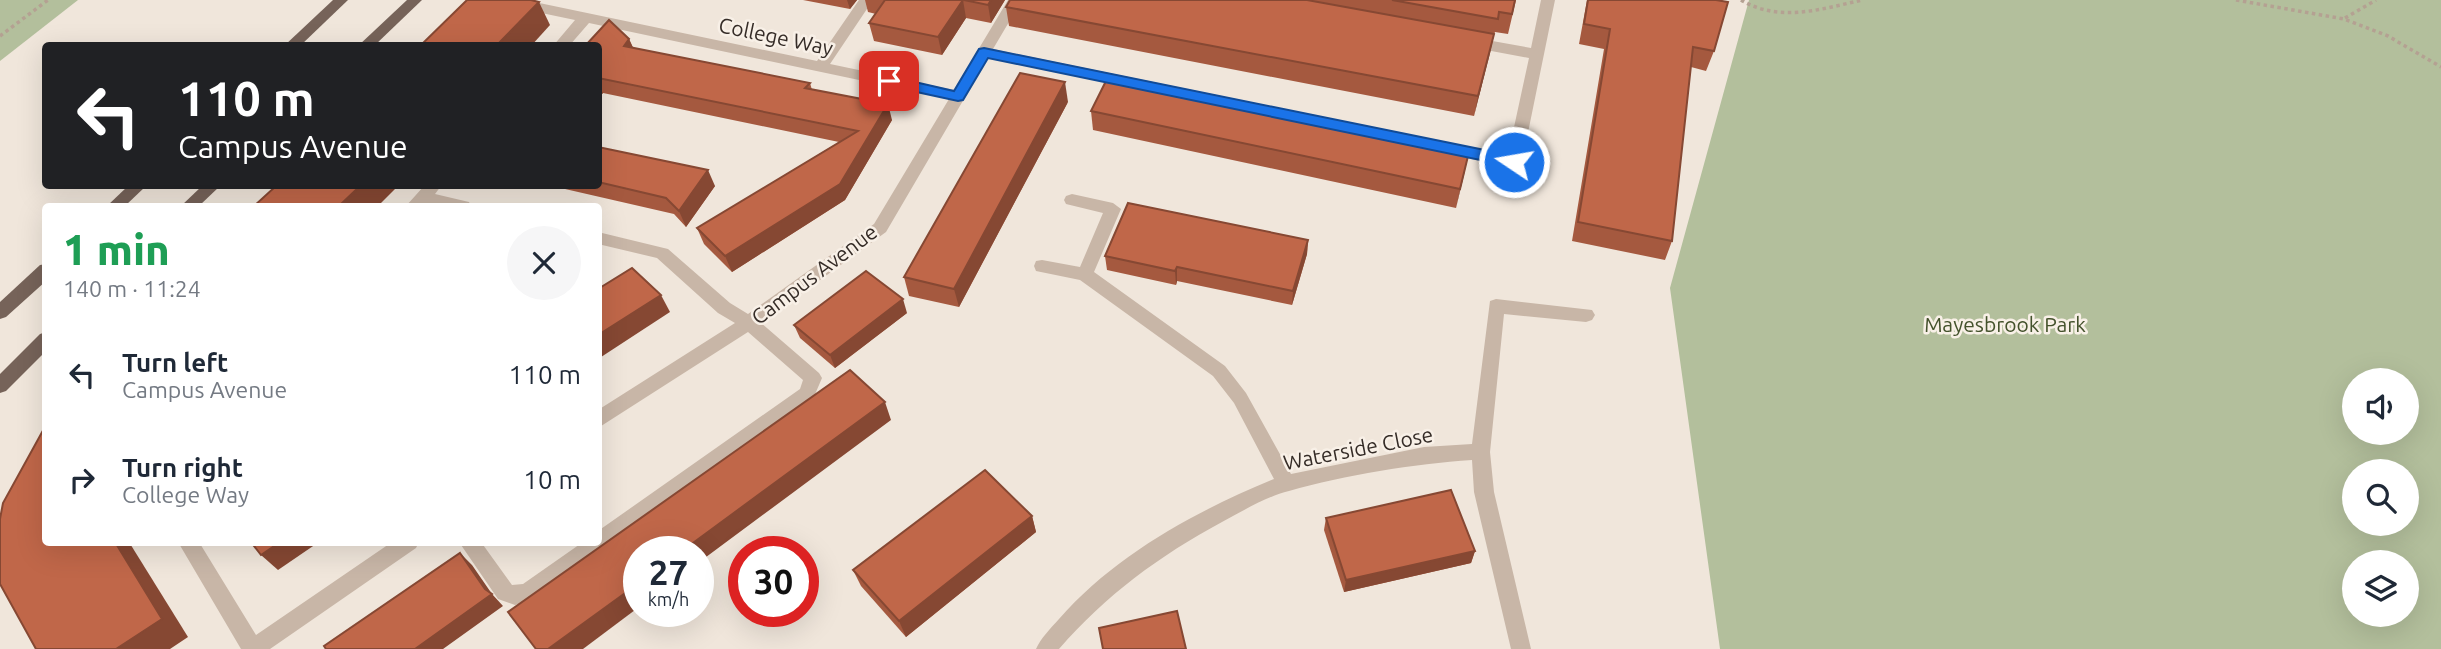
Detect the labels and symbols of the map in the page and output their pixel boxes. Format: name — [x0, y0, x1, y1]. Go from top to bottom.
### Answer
street label: College Way — [717, 12, 835, 60]
pin — [859, 51, 919, 111]
position arrow — [1477, 125, 1551, 199]
street label: Campus Avenue — [747, 219, 881, 329]
park label: Mayesbrook Park — [1924, 312, 2086, 336]
street label: Waterside Close — [1281, 422, 1435, 474]
speed limit sign: 30 — [728, 536, 819, 627]

